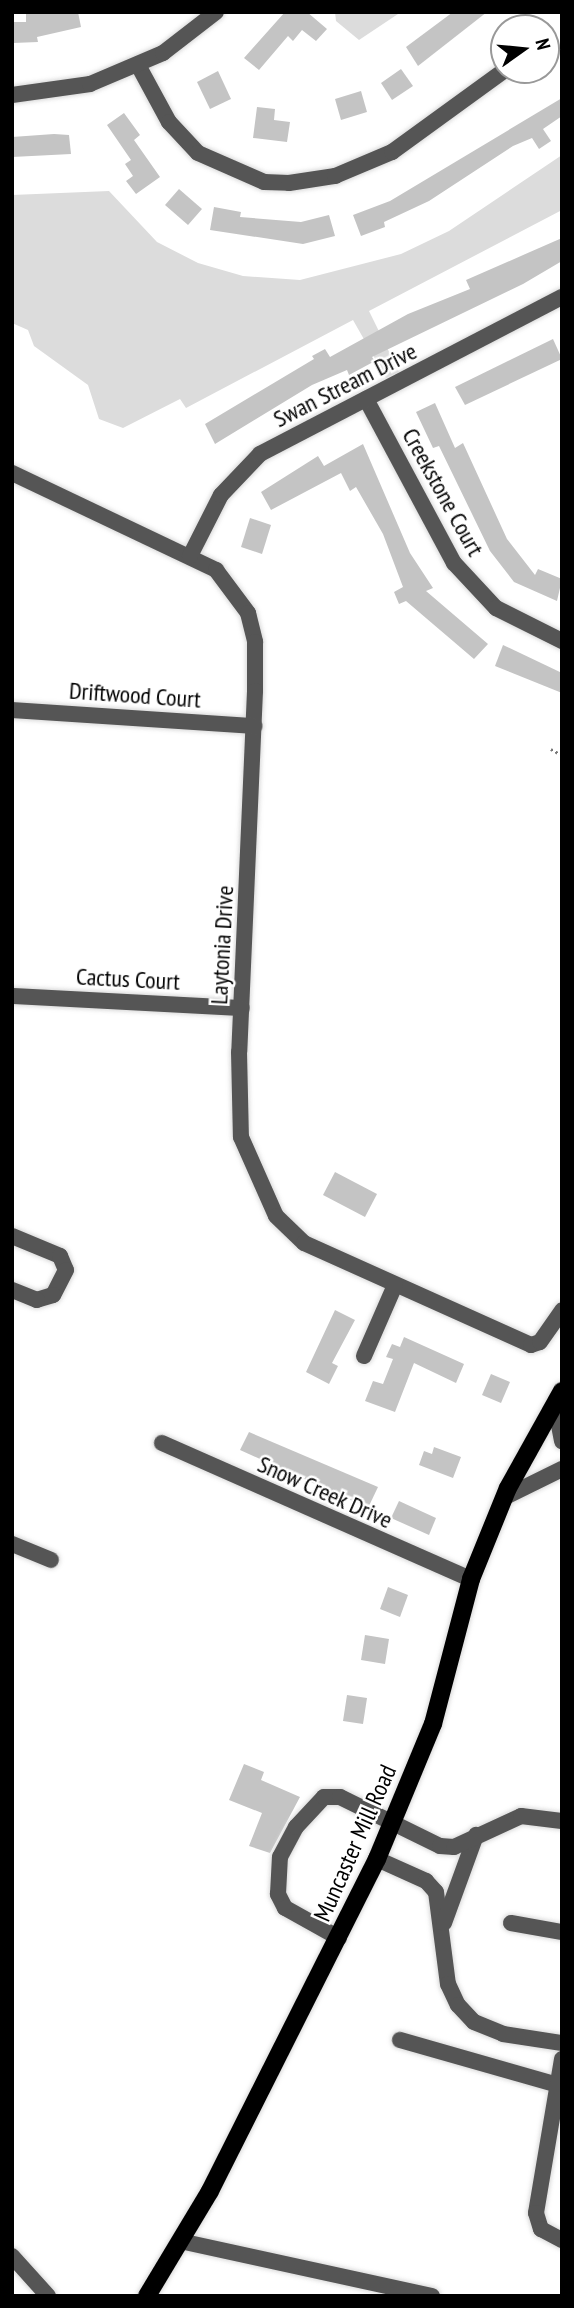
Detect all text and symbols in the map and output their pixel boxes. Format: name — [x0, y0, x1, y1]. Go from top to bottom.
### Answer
north arrow — [490, 14, 560, 84]
text: N — [530, 36, 556, 52]
street label: Swan Stream Drive — [269, 337, 421, 433]
street label: Creekstone Court — [396, 423, 490, 561]
street label: Driftwood Court — [68, 676, 202, 714]
street label: Laytonia Drive — [205, 885, 239, 1005]
street label: Cactus Court — [75, 962, 181, 996]
street label: Snow Creek Drive — [253, 1449, 397, 1535]
street label: Muncaster Mill Road — [308, 1760, 402, 1926]

